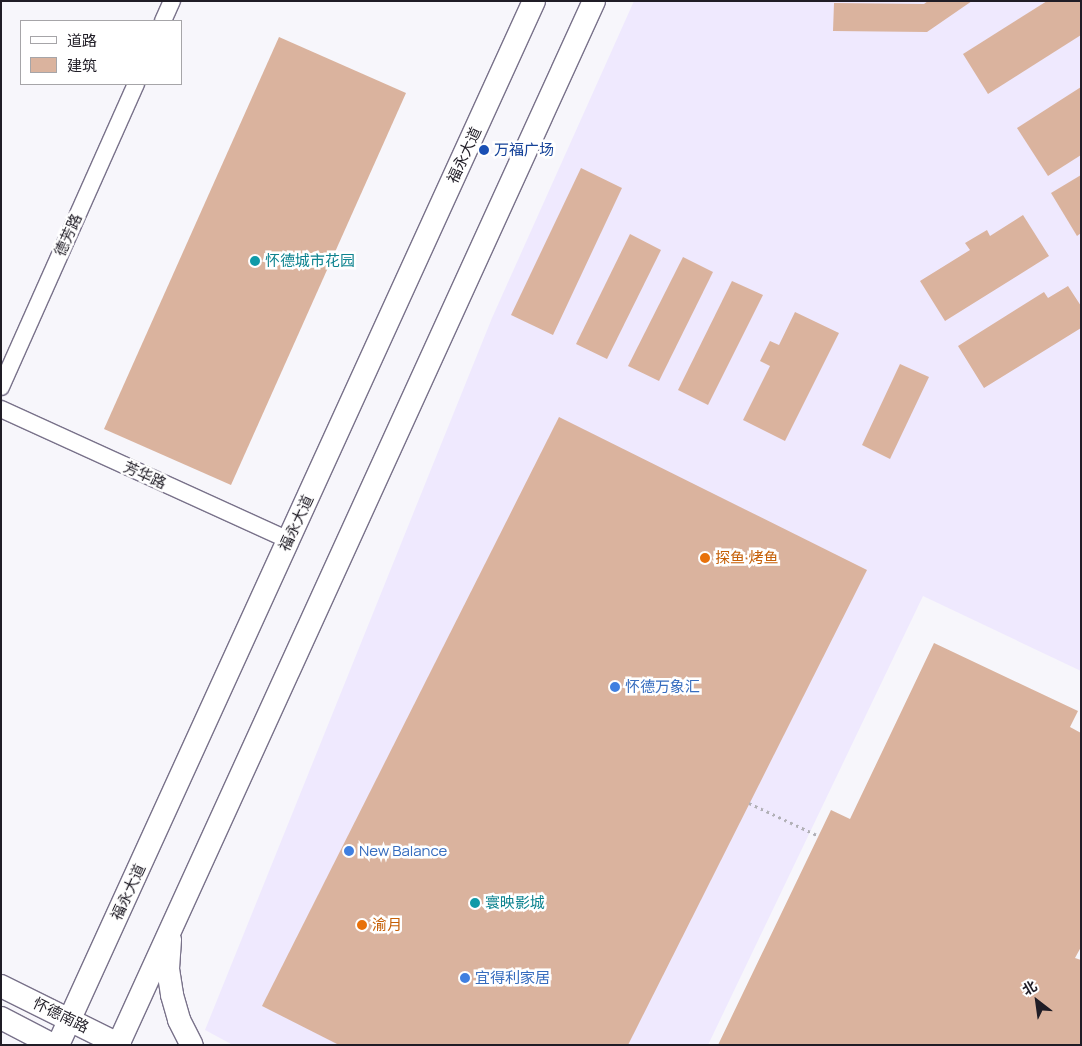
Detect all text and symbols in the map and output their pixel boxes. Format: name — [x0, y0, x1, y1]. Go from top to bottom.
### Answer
legend — [20, 20, 182, 85]
text: 道路 — [67, 30, 97, 51]
text: 建筑 — [67, 55, 97, 76]
street label: 福永大道 — [443, 124, 485, 186]
place label: 万福广场 — [494, 141, 554, 159]
marker: 万福广场 — [478, 144, 490, 156]
street label: 德芳路 — [51, 211, 85, 259]
place label: 怀德城市花园 — [265, 252, 355, 270]
marker: 怀德城市花园 — [249, 255, 261, 267]
street label: 芳华路 — [121, 458, 169, 492]
street label: 福永大道 — [275, 492, 317, 554]
place label: 探鱼·烤鱼 — [715, 549, 778, 567]
marker: 探鱼·烤鱼 — [699, 552, 711, 564]
place label: 怀德万象汇 — [625, 678, 700, 696]
marker: 怀德万象汇 — [609, 681, 621, 693]
place label: New Balance — [359, 842, 447, 860]
marker: New Balance — [343, 845, 355, 857]
street label: 福永大道 — [107, 861, 149, 923]
place label: 寰映影城 — [485, 894, 545, 912]
marker: 寰映影城 — [469, 897, 481, 909]
place label: 渝月 — [372, 916, 402, 934]
marker: 渝月 — [356, 919, 368, 931]
place label: 宜得利家居 — [475, 969, 550, 987]
marker: 宜得利家居 — [459, 972, 471, 984]
north arrow — [1012, 976, 1062, 1026]
text: 北 — [1018, 976, 1040, 999]
street label: 怀德南路 — [30, 994, 92, 1036]

